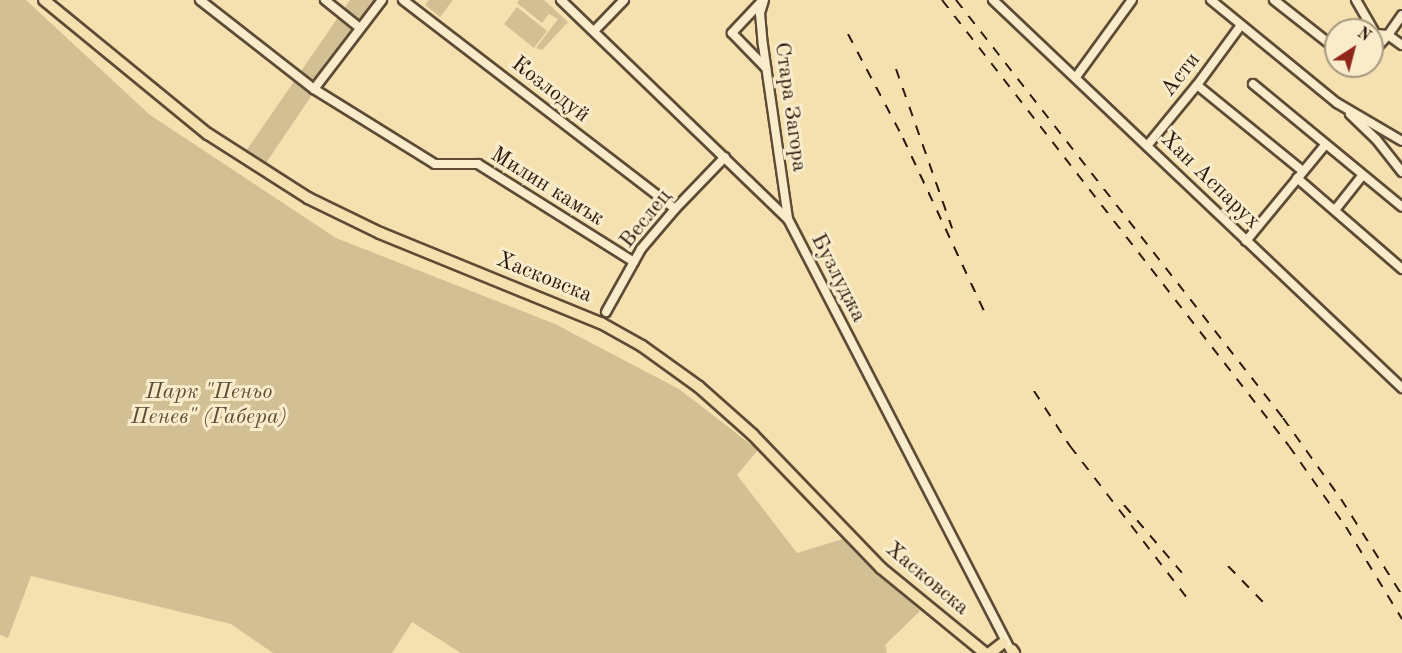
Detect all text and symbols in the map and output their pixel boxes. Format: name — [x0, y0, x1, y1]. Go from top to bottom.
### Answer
north arrow — [1324, 18, 1384, 78]
text: N — [1354, 25, 1373, 45]
street label: Стара Загора — [768, 40, 812, 174]
street label: Асти — [1156, 48, 1206, 102]
street label: Козлодуй — [506, 51, 594, 129]
street label: Хан Аспарух — [1154, 127, 1266, 235]
street label: Милин камък — [485, 142, 609, 232]
street label: Веслец — [614, 184, 678, 254]
street label: Бузлуджа — [804, 229, 872, 327]
street label: Хасковска — [492, 247, 596, 309]
park label: Парк "Пеньо Пенев" (Габера) — [131, 379, 287, 430]
street label: Хасковска — [880, 536, 974, 622]

